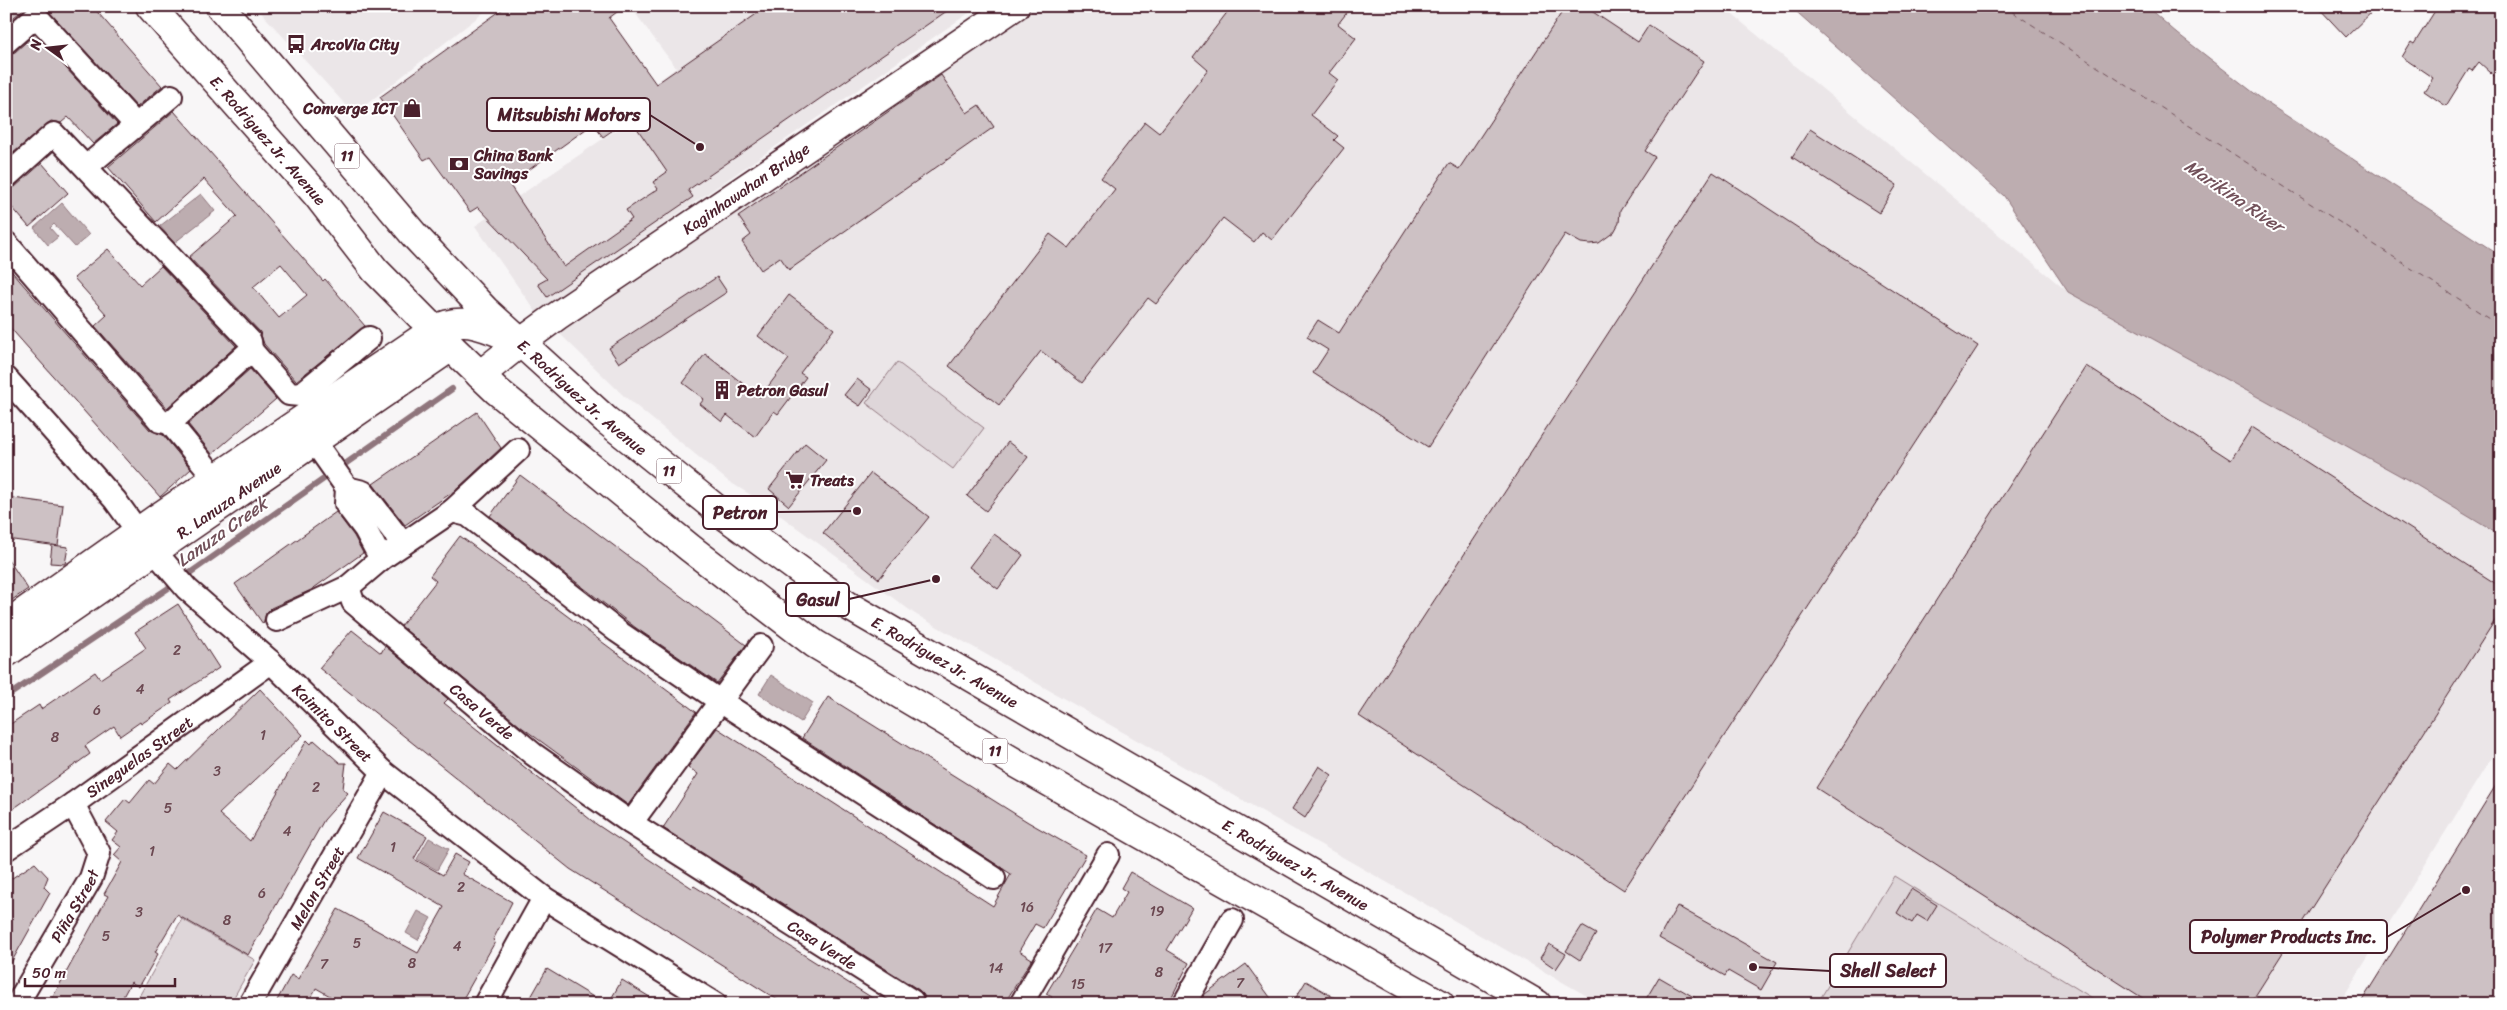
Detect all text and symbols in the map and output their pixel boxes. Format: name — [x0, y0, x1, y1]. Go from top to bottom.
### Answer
north arrow — [22, 22, 72, 72]
place label: ArcoVia City — [310, 30, 400, 59]
bus stop icon: ArcoVia City — [285, 33, 307, 55]
text: N — [22, 37, 49, 54]
street label: E. Rodriguez Jr. Avenue — [203, 68, 335, 212]
place label: Converge ICT — [302, 94, 398, 123]
shop icon: Converge ICT — [401, 97, 423, 119]
callout: Mitsubishi Motors — [487, 98, 650, 131]
text: Mitsubishi Motors — [496, 99, 641, 131]
street label: Kaginhawahan Bridge — [676, 134, 816, 242]
place label: China Bank Savings — [473, 141, 554, 188]
road number: 11 — [334, 144, 360, 168]
water label: Marikina River — [2178, 151, 2293, 243]
bank icon: China Bank Savings — [448, 153, 470, 175]
street label: E. Rodriguez Jr. Avenue — [510, 331, 654, 463]
place label: Petron Gasul — [737, 376, 829, 405]
building icon: Petron Gasul — [711, 379, 733, 401]
street label: R. Lanuza Avenue — [170, 453, 287, 547]
road number: 11 — [656, 458, 682, 484]
place label: Treats — [810, 466, 854, 495]
supermarket icon: Treats — [784, 469, 806, 491]
water label: Lanuza Creek — [170, 487, 276, 575]
callout: Petron — [703, 496, 777, 529]
text: Petron — [713, 497, 767, 529]
callout: Gasul — [786, 583, 849, 616]
text: Gasul — [795, 584, 841, 616]
street label: E. Rodriguez Jr. Avenue — [866, 608, 1024, 716]
house number: 2 — [173, 638, 181, 663]
street label: Casa Verde — [443, 675, 521, 747]
street label: Kaimito Street — [285, 676, 380, 770]
house number: 4 — [136, 677, 145, 702]
house number: 6 — [93, 698, 101, 723]
street label: Sineguelas Street — [79, 708, 199, 805]
house number: 1 — [260, 723, 266, 748]
house number: 8 — [51, 725, 60, 750]
road number: 11 — [982, 738, 1008, 764]
house number: 3 — [213, 759, 221, 784]
house number: 2 — [312, 775, 320, 800]
house number: 5 — [164, 796, 173, 821]
street label: E. Rodriguez Jr. Avenue — [1216, 810, 1375, 919]
house number: 4 — [283, 819, 292, 844]
house number: 1 — [390, 835, 396, 860]
house number: 1 — [149, 839, 155, 864]
street label: Melon Street — [281, 840, 352, 935]
street label: Piña Street — [42, 865, 108, 948]
house number: 2 — [457, 875, 465, 900]
house number: 6 — [258, 881, 266, 906]
house number: 16 — [1020, 895, 1034, 920]
house number: 19 — [1150, 899, 1165, 924]
house number: 3 — [135, 900, 143, 925]
house number: 8 — [223, 908, 232, 933]
street label: Casa Verde — [782, 911, 863, 977]
callout: Polymer Products Inc. — [2190, 920, 2387, 953]
text: Polymer Products Inc. — [2201, 921, 2377, 953]
house number: 5 — [102, 924, 111, 949]
house number: 5 — [353, 931, 362, 956]
house number: 4 — [453, 934, 462, 959]
house number: 17 — [1098, 936, 1113, 961]
house number: 8 — [408, 951, 417, 976]
house number: 7 — [320, 952, 329, 977]
callout: Shell Select — [1830, 954, 1946, 987]
scale bar — [25, 955, 175, 987]
text: Shell Select — [1839, 955, 1938, 987]
house number: 14 — [989, 956, 1004, 981]
text: 50 m — [32, 960, 67, 986]
house number: 8 — [1155, 960, 1164, 985]
house number: 7 — [1236, 971, 1245, 996]
house number: 15 — [1071, 972, 1086, 997]

